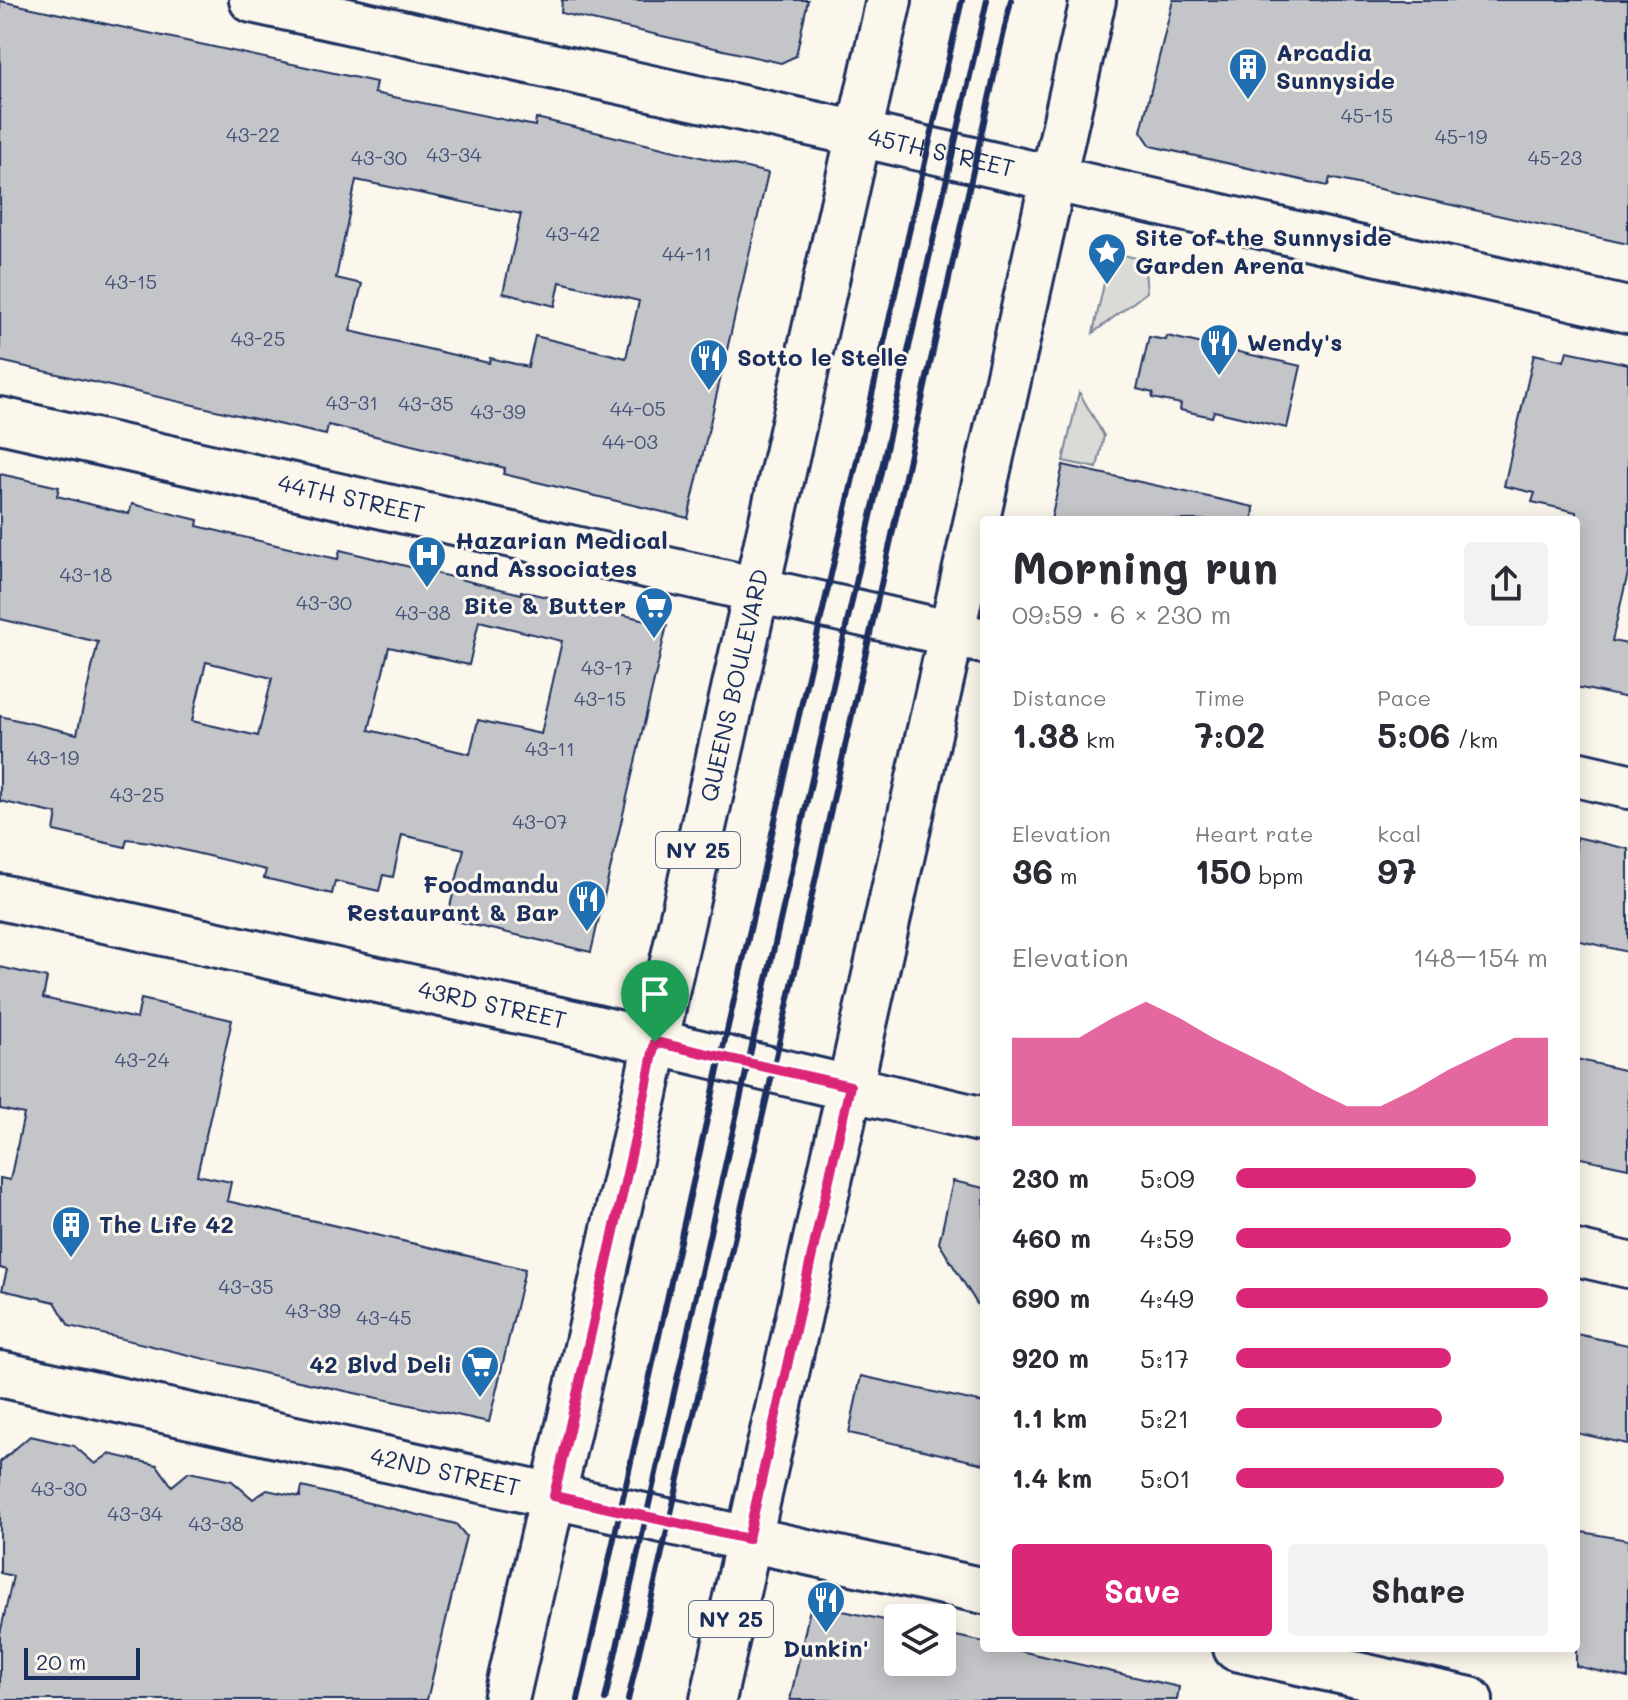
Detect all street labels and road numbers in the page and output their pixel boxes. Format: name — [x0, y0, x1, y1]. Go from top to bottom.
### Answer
street label: 45TH STREET — [865, 120, 1018, 183]
street label: 44TH STREET — [275, 466, 428, 529]
street label: QUEENS BOULEVARD — [692, 566, 775, 805]
road number: NY 25 — [656, 832, 740, 868]
street label: 43RD STREET — [416, 972, 570, 1035]
street label: 42ND STREET — [368, 1439, 523, 1502]
road number: NY 25 — [689, 1601, 773, 1637]

